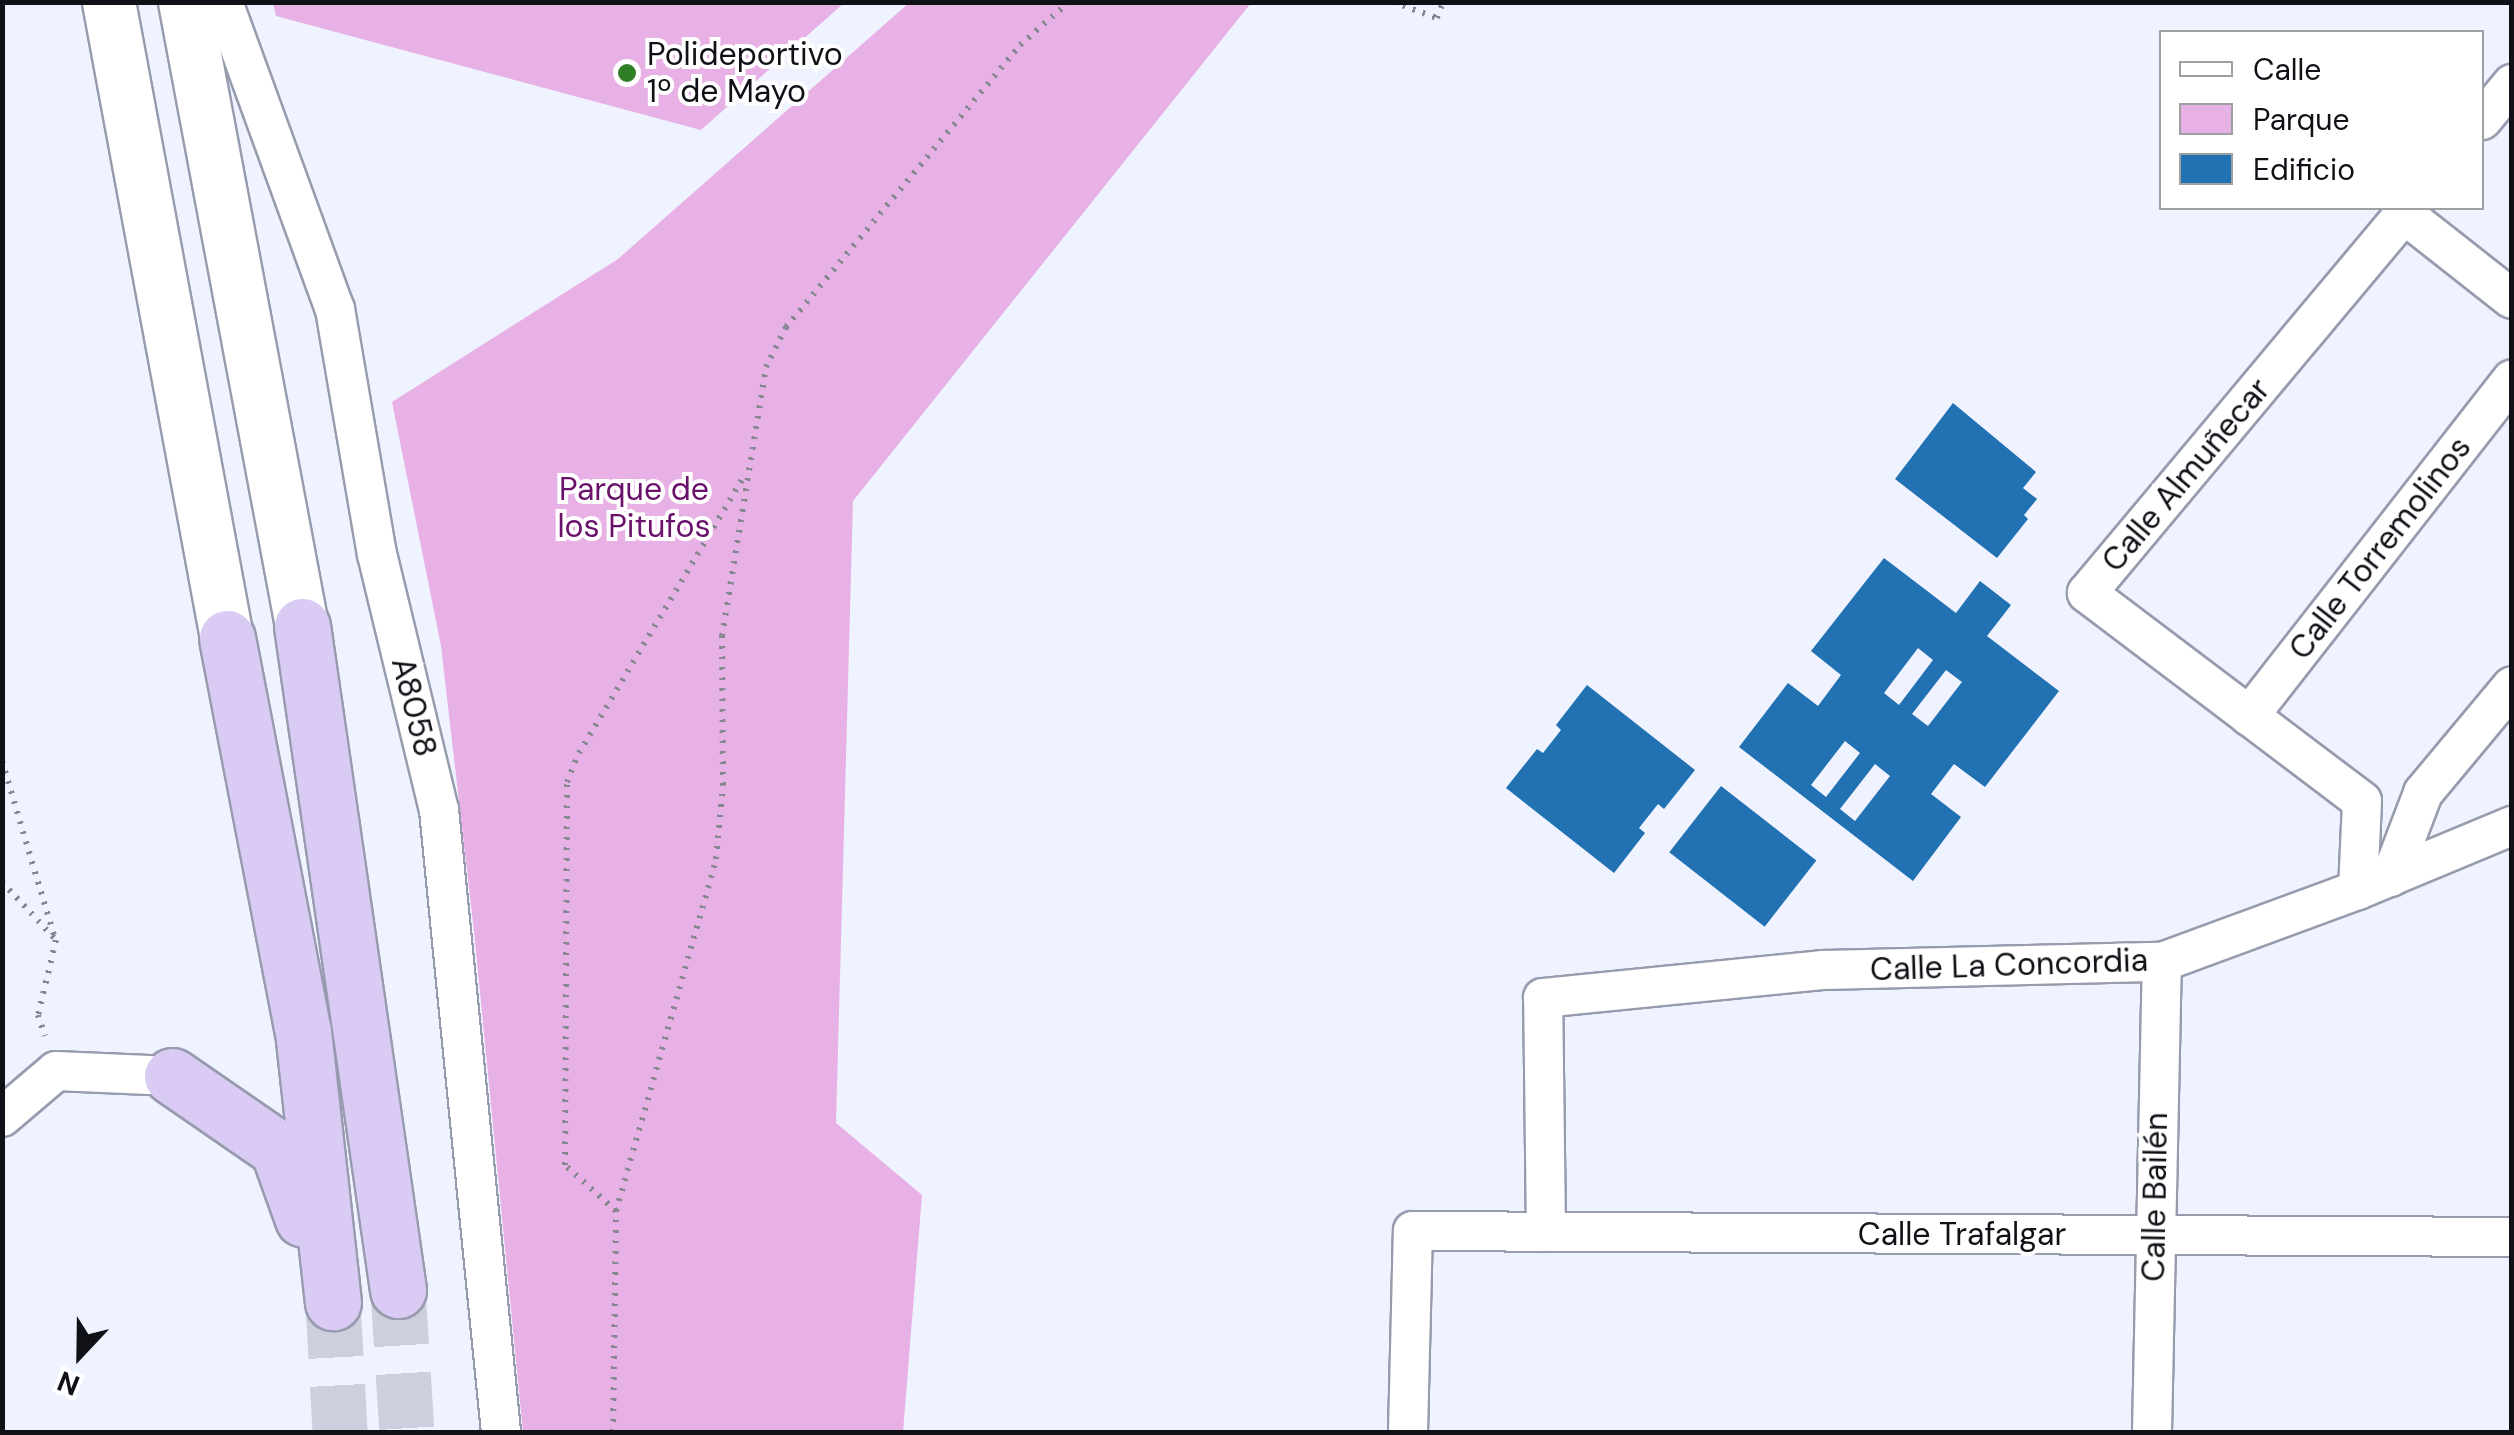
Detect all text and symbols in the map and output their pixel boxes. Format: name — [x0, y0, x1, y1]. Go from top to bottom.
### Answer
legend — [2159, 30, 2484, 210]
place label: Polideportivo 1º de Mayo — [647, 36, 843, 111]
text: Calle — [2253, 50, 2321, 89]
marker: Polideportivo 1º de Mayo — [616, 62, 638, 84]
text: Parque — [2253, 100, 2350, 139]
text: Edificio — [2253, 150, 2355, 189]
street label: Calle Almuñecar — [2094, 370, 2278, 580]
street label: Calle Torremolinos — [2281, 429, 2479, 667]
park label: Parque de los Pitufos — [557, 471, 711, 546]
street label: A8058 — [383, 654, 445, 760]
street label: Calle La Concordia — [1869, 941, 2149, 989]
street label: Calle Bailén — [2134, 1112, 2176, 1282]
street label: Calle Trafalgar — [1858, 1215, 2066, 1253]
north arrow — [30, 1305, 130, 1405]
text: N — [52, 1362, 85, 1404]

